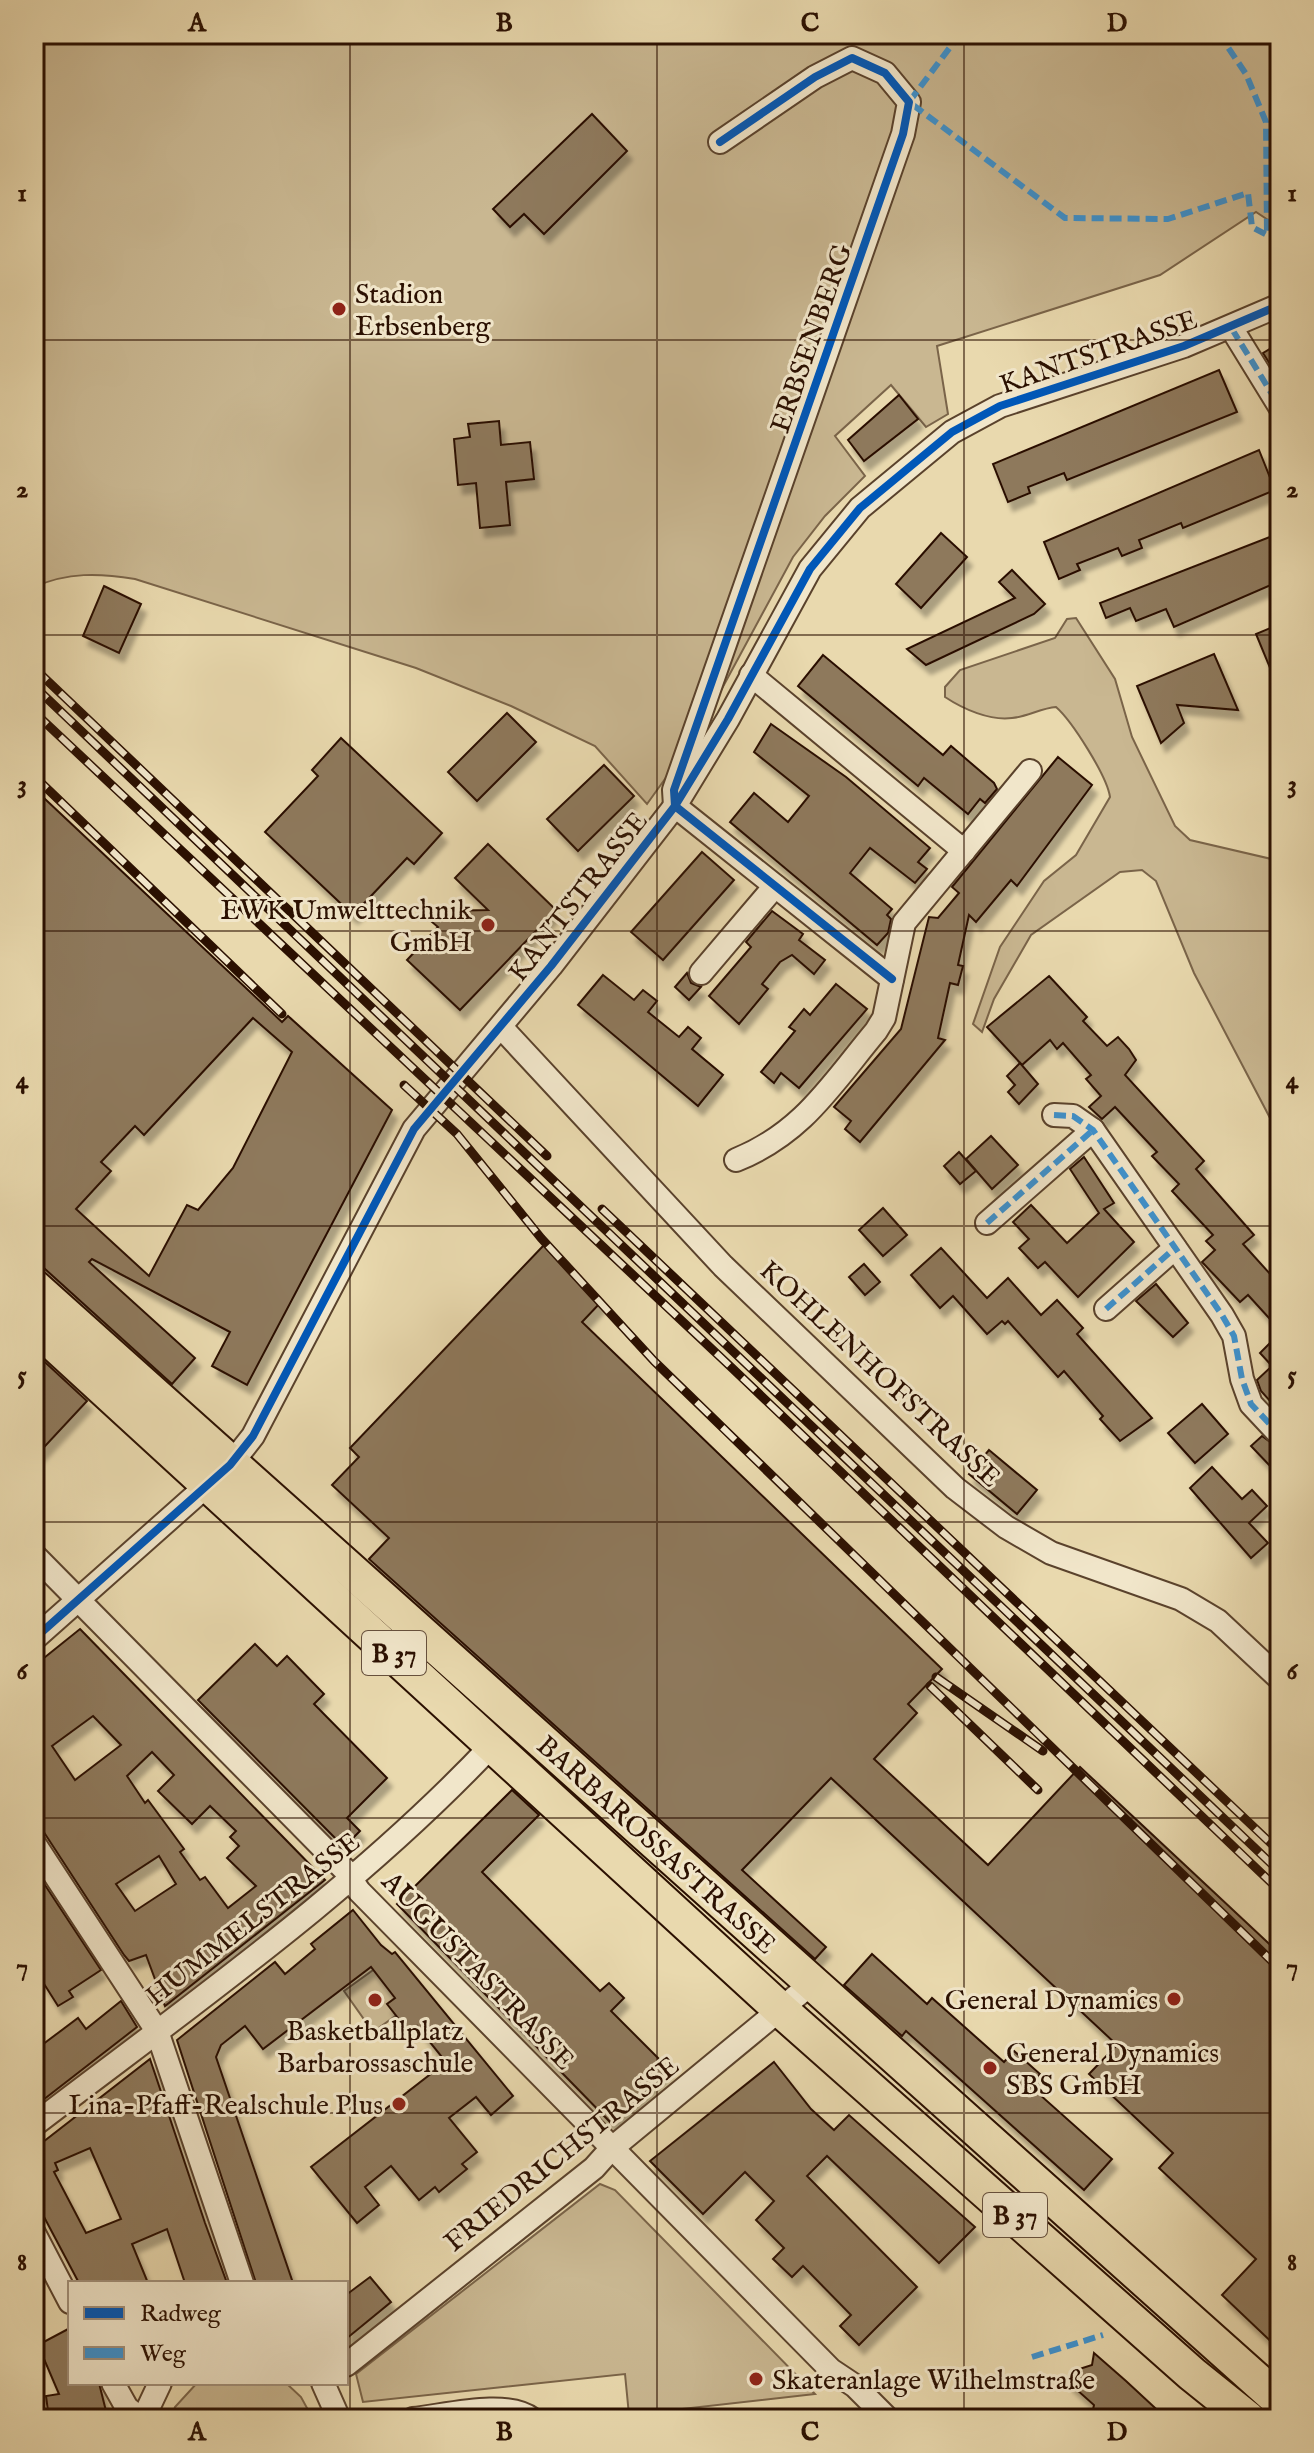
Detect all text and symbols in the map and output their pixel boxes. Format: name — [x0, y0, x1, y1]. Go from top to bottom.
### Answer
text: A — [187, 7, 207, 40]
text: B — [495, 7, 513, 40]
text: C — [801, 7, 820, 40]
text: D — [1107, 7, 1128, 40]
text: 1 — [17, 177, 27, 210]
text: 1 — [1287, 177, 1297, 210]
street label: ERBSENBERG — [764, 239, 861, 438]
place label: Stadion Erbsenberg — [355, 278, 491, 345]
marker: Stadion Erbsenberg — [330, 300, 348, 318]
street label: KANTSTRASSE — [995, 303, 1202, 404]
text: 2 — [16, 473, 28, 506]
text: 2 — [1286, 473, 1298, 506]
text: 3 — [17, 768, 27, 801]
text: 3 — [1287, 768, 1297, 801]
street label: KANTSTRASSE — [502, 805, 656, 990]
place label: EWK Umwelttechnik GmbH — [220, 894, 473, 961]
marker: EWK Umwelttechnik GmbH — [479, 916, 497, 934]
text: 4 — [16, 1064, 30, 1097]
text: 4 — [1286, 1064, 1300, 1097]
street label: KOHLENHOFSTRASSE — [751, 1254, 1007, 1496]
text: 5 — [17, 1359, 27, 1392]
text: 5 — [1287, 1359, 1297, 1392]
road number: B 37 — [362, 1631, 426, 1675]
text: 6 — [17, 1655, 29, 1688]
text: 6 — [1287, 1655, 1299, 1688]
street label: BARBAROSSASTRASSE — [528, 1729, 782, 1963]
street label: HUMMELSTRASSE — [139, 1825, 368, 2015]
street label: AUGUSTASTRASSE — [373, 1864, 581, 2078]
text: 7 — [16, 1951, 28, 1984]
text: 7 — [1286, 1951, 1298, 1984]
place label: General Dynamics — [945, 1984, 1158, 2019]
marker: General Dynamics — [1165, 1990, 1183, 2008]
marker: Basketballplatz Barbarossaschule — [366, 1991, 384, 2009]
place label: Basketballplatz Barbarossaschule — [277, 2015, 473, 2082]
place label: General Dynamics SBS GmbH — [1006, 2037, 1219, 2104]
street label: FRIEDRICHSTRASSE — [438, 2049, 687, 2261]
marker: General Dynamics SBS GmbH — [981, 2059, 999, 2077]
place label: Lina-Pfaff-Realschule Plus — [68, 2089, 383, 2124]
marker: Lina-Pfaff-Realschule Plus — [390, 2095, 408, 2113]
road number: B 37 — [983, 2193, 1047, 2237]
text: 8 — [17, 2246, 27, 2279]
text: 8 — [1287, 2246, 1297, 2279]
legend — [68, 2281, 348, 2385]
text: Radweg — [140, 2299, 222, 2330]
text: Weg — [140, 2339, 187, 2370]
place label: Skateranlage Wilhelmstraße — [772, 2364, 1095, 2399]
marker: Skateranlage Wilhelmstraße — [747, 2370, 765, 2388]
text: A — [187, 2416, 207, 2449]
text: B — [495, 2416, 513, 2449]
text: C — [801, 2416, 820, 2449]
text: D — [1107, 2416, 1128, 2449]

